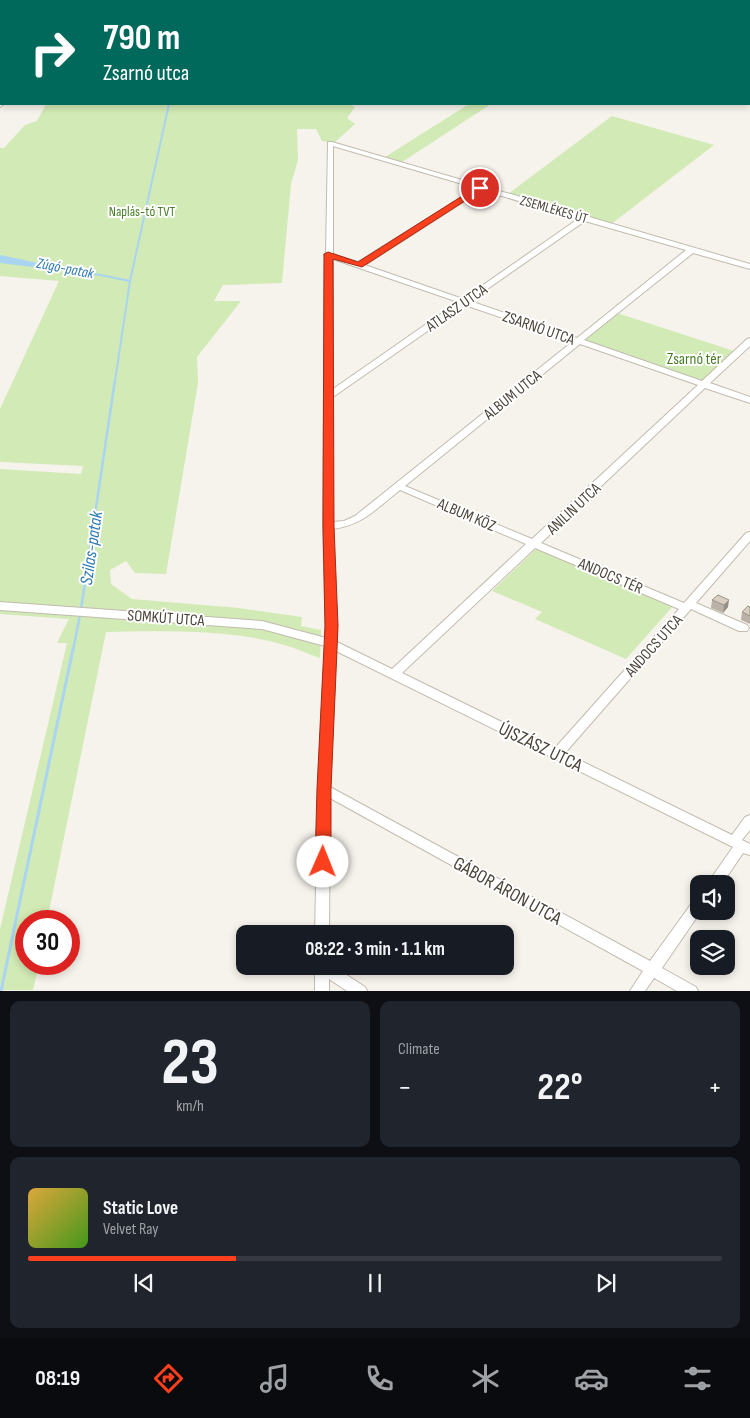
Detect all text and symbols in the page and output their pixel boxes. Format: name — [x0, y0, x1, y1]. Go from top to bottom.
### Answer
text: 790 m — [103, 17, 180, 60]
icon: right — [20, 20, 85, 85]
text: Zsarnó utca — [103, 60, 189, 87]
pin — [459, 167, 501, 209]
icon: arrive — [466, 174, 494, 202]
street label: ZSEMLÉKES ÚT — [518, 192, 590, 227]
park label: Naplás-tó TVT — [109, 203, 176, 220]
water label: Zúgó-patak — [34, 253, 95, 283]
street label: ATLASZ UTCA — [422, 280, 491, 337]
street label: ZSARNÓ UTCA — [500, 307, 577, 350]
park label: Zsarnó tér — [667, 350, 722, 369]
street label: ALBUM UTCA — [480, 366, 546, 425]
street label: ANILIN UTCA — [542, 479, 605, 540]
street label: ALBUM KÖZ — [434, 494, 499, 536]
water label: Szilas-patak — [76, 509, 107, 586]
street label: ANDOCS TÉR — [574, 554, 646, 598]
street label: SOMKÚT UTCA — [127, 606, 205, 631]
street label: ANDOCS UTCA — [621, 611, 687, 682]
street label: ÚJSZÁSZ UTCA — [495, 717, 587, 778]
position arrow — [296, 835, 348, 887]
street label: GÁBOR ÁRON UTCA — [449, 852, 566, 931]
map controls — [690, 875, 735, 975]
button: sound — [690, 875, 735, 920]
speed limit sign: 30 — [15, 910, 80, 975]
button: layers — [690, 930, 735, 975]
text: 08:22 · 3 min · 1.1 km — [305, 938, 445, 961]
text: 23 — [161, 1025, 219, 1103]
text: Climate — [398, 1040, 440, 1059]
text: 22° — [537, 1065, 583, 1110]
text: − — [398, 1071, 412, 1104]
text: + — [708, 1071, 722, 1104]
text: km/h — [176, 1097, 204, 1116]
text: Static Love — [103, 1197, 178, 1220]
text: Velvet Ray — [103, 1220, 158, 1239]
icon: previous — [130, 1269, 158, 1297]
icon: pause — [361, 1269, 389, 1297]
icon: next — [592, 1269, 620, 1297]
icon: directions — [151, 1361, 186, 1396]
icon: music — [257, 1361, 292, 1396]
icon: phone — [362, 1361, 397, 1396]
icon: climate — [468, 1361, 503, 1396]
icon: car — [574, 1361, 609, 1396]
icon: filters — [680, 1361, 715, 1396]
text: 08:19 — [35, 1365, 80, 1392]

